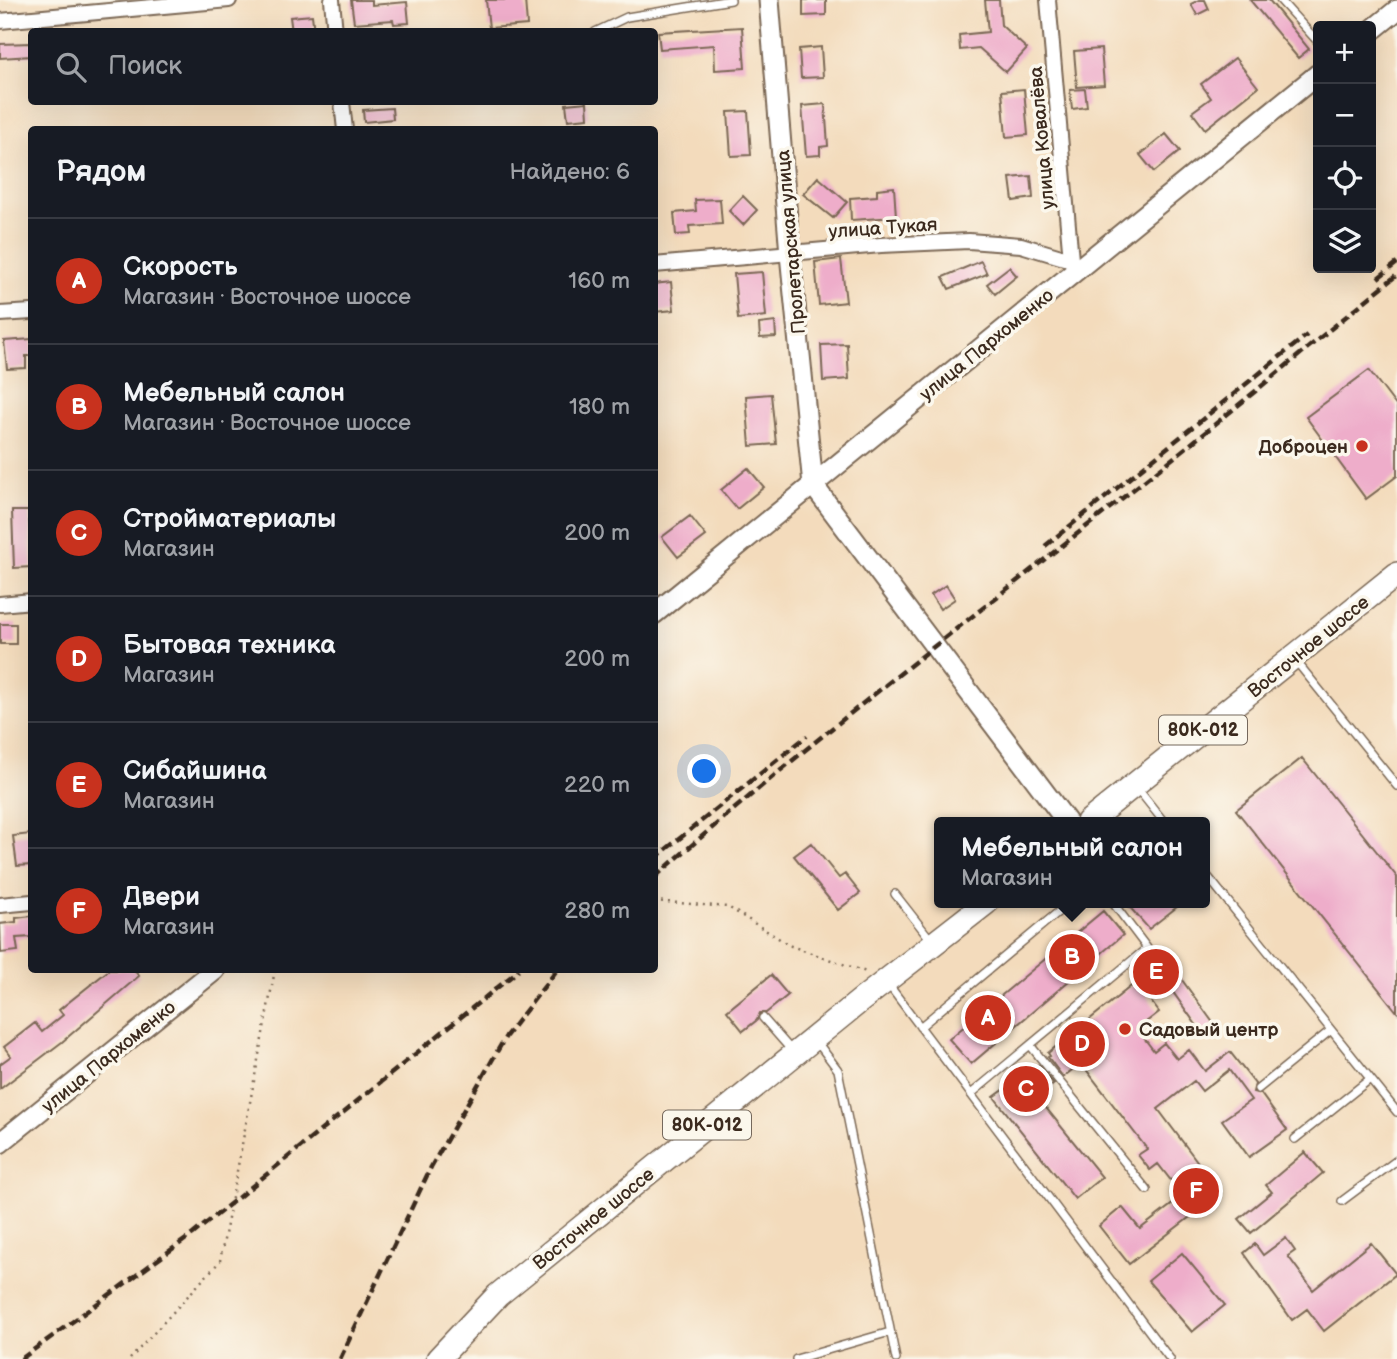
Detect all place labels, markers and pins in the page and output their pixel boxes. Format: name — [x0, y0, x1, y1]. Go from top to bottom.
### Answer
place label: Доброцен — [1258, 436, 1348, 459]
marker: Доброцен — [1354, 438, 1370, 454]
pin: B — [1049, 931, 1095, 983]
pin: E — [1133, 946, 1179, 998]
pin: A — [965, 992, 1011, 1044]
pin: D — [1059, 1018, 1105, 1070]
place label: Садовый центр — [1139, 1019, 1279, 1042]
marker: Садовый центр — [1117, 1021, 1133, 1037]
pin: C — [1003, 1063, 1049, 1115]
pin: F — [1173, 1165, 1219, 1217]

